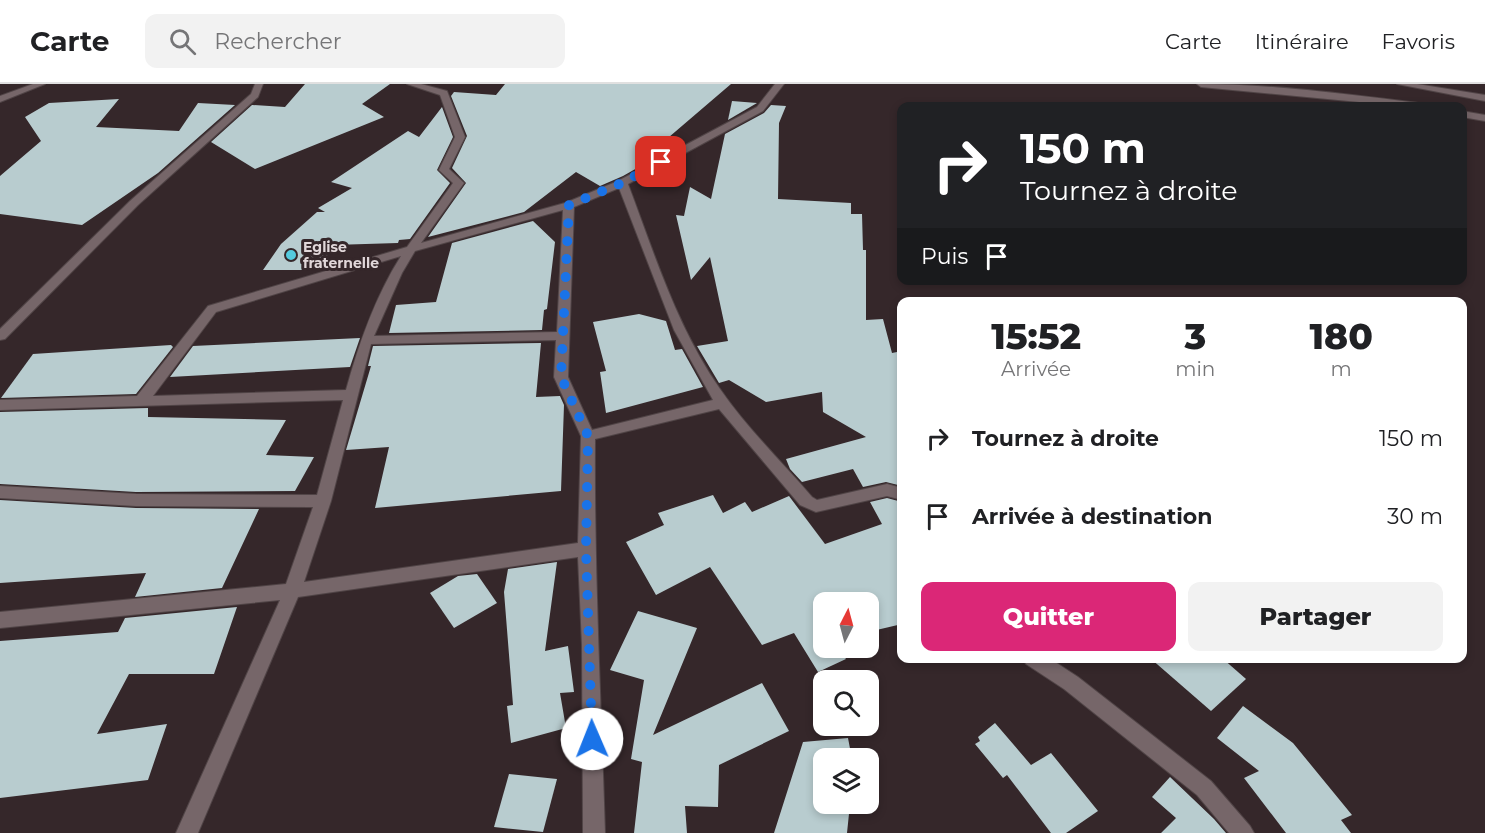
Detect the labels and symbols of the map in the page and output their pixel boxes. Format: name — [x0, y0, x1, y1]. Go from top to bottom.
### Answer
pin — [635, 136, 686, 187]
place label: Eglise fraternelle — [303, 238, 379, 272]
marker: Eglise fraternelle — [284, 248, 298, 262]
north arrow — [813, 592, 879, 658]
position arrow — [560, 707, 624, 771]

